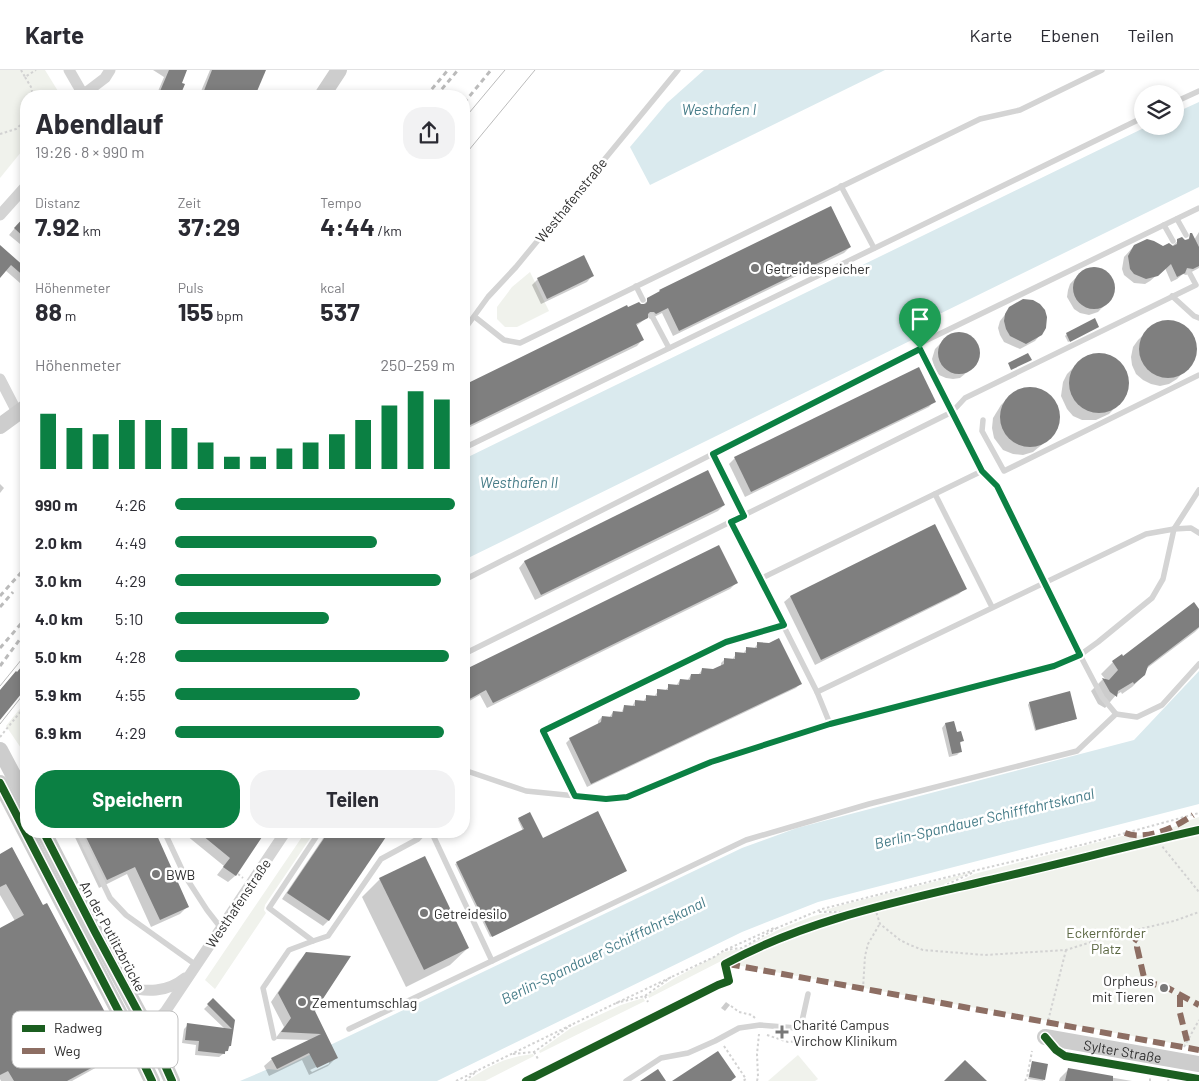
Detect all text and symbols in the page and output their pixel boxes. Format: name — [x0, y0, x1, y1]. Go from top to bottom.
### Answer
text: Karte — [25, 20, 84, 49]
text: Karte — [969, 24, 1012, 46]
text: Ebenen — [1040, 24, 1099, 46]
text: Teilen — [1127, 24, 1174, 46]
map controls — [1134, 85, 1184, 135]
button: layers — [1134, 85, 1184, 135]
water label: Westhafen I — [682, 100, 756, 118]
text: Abendlauf — [35, 106, 164, 140]
button: share — [403, 107, 455, 159]
text: 19:26 · 8 × 990 m — [35, 142, 145, 161]
street label: Westhafenstraße — [532, 154, 610, 246]
text: Distanz — [35, 194, 80, 211]
text: Zeit — [178, 194, 201, 211]
text: Tempo — [320, 194, 362, 211]
text: 7.92 — [35, 211, 80, 241]
text: 37:29 — [178, 211, 240, 241]
text: 4:44 — [320, 211, 375, 241]
text: km — [80, 222, 101, 239]
text: /km — [375, 222, 402, 239]
place label: Getreidespeicher — [765, 260, 870, 277]
marker: Getreidespeicher — [749, 262, 761, 274]
text: Höhenmeter — [35, 279, 110, 296]
text: Puls — [178, 279, 203, 296]
text: kcal — [320, 279, 345, 296]
text: 88 — [35, 296, 62, 326]
text: 155 — [178, 296, 213, 326]
text: 537 — [320, 296, 360, 326]
pin — [899, 298, 941, 349]
icon: arrive — [906, 305, 934, 333]
text: m — [62, 307, 76, 324]
text: bpm — [213, 307, 243, 324]
text: Höhenmeter — [35, 355, 121, 374]
text: 250–259 m — [380, 355, 455, 374]
water label: Westhafen II — [480, 473, 558, 491]
text: 990 m — [35, 495, 78, 514]
text: 4:26 — [115, 495, 146, 514]
text: 2.0 km — [35, 533, 82, 552]
text: 4:49 — [115, 533, 146, 552]
text: 3.0 km — [35, 571, 82, 590]
text: 4:29 — [115, 571, 146, 590]
text: 4.0 km — [35, 609, 83, 628]
text: 5:10 — [115, 609, 143, 628]
text: 5.0 km — [35, 647, 82, 666]
text: 4:28 — [115, 647, 146, 666]
text: 5.9 km — [35, 685, 82, 704]
text: 4:55 — [115, 685, 146, 704]
text: 6.9 km — [35, 723, 82, 742]
text: 4:29 — [115, 723, 146, 742]
button: Speichern — [35, 770, 240, 828]
button: Teilen — [250, 770, 455, 828]
water label: Berlin-Spandauer Schifffahrtskanal — [872, 784, 1096, 852]
street label: Westhafenstraße — [202, 855, 274, 951]
place label: BWB — [166, 866, 195, 883]
marker: BWB — [150, 868, 162, 880]
street label: An der Putlitzbrücke — [77, 878, 149, 994]
water label: Berlin-Spandauer Schifffahrtskanal — [498, 892, 709, 1007]
place label: Getreidesilo — [434, 905, 507, 922]
marker: Getreidesilo — [418, 907, 430, 919]
park label: Eckernförder Platz — [1066, 924, 1146, 957]
place label: Orpheus mit Tieren — [1092, 972, 1154, 1005]
marker: Orpheus mit Tieren — [1158, 982, 1170, 994]
place label: Zementumschlag — [312, 994, 417, 1011]
marker: Zementumschlag — [296, 996, 308, 1008]
legend — [12, 1011, 178, 1068]
place label: Charité Campus Virchow Klinikum — [793, 1016, 897, 1049]
text: Radweg — [54, 1019, 102, 1036]
marker: Charité Campus Virchow Klinikum — [775, 1025, 789, 1039]
street label: Sylter Straße — [1082, 1035, 1163, 1066]
text: Weg — [54, 1042, 81, 1059]

